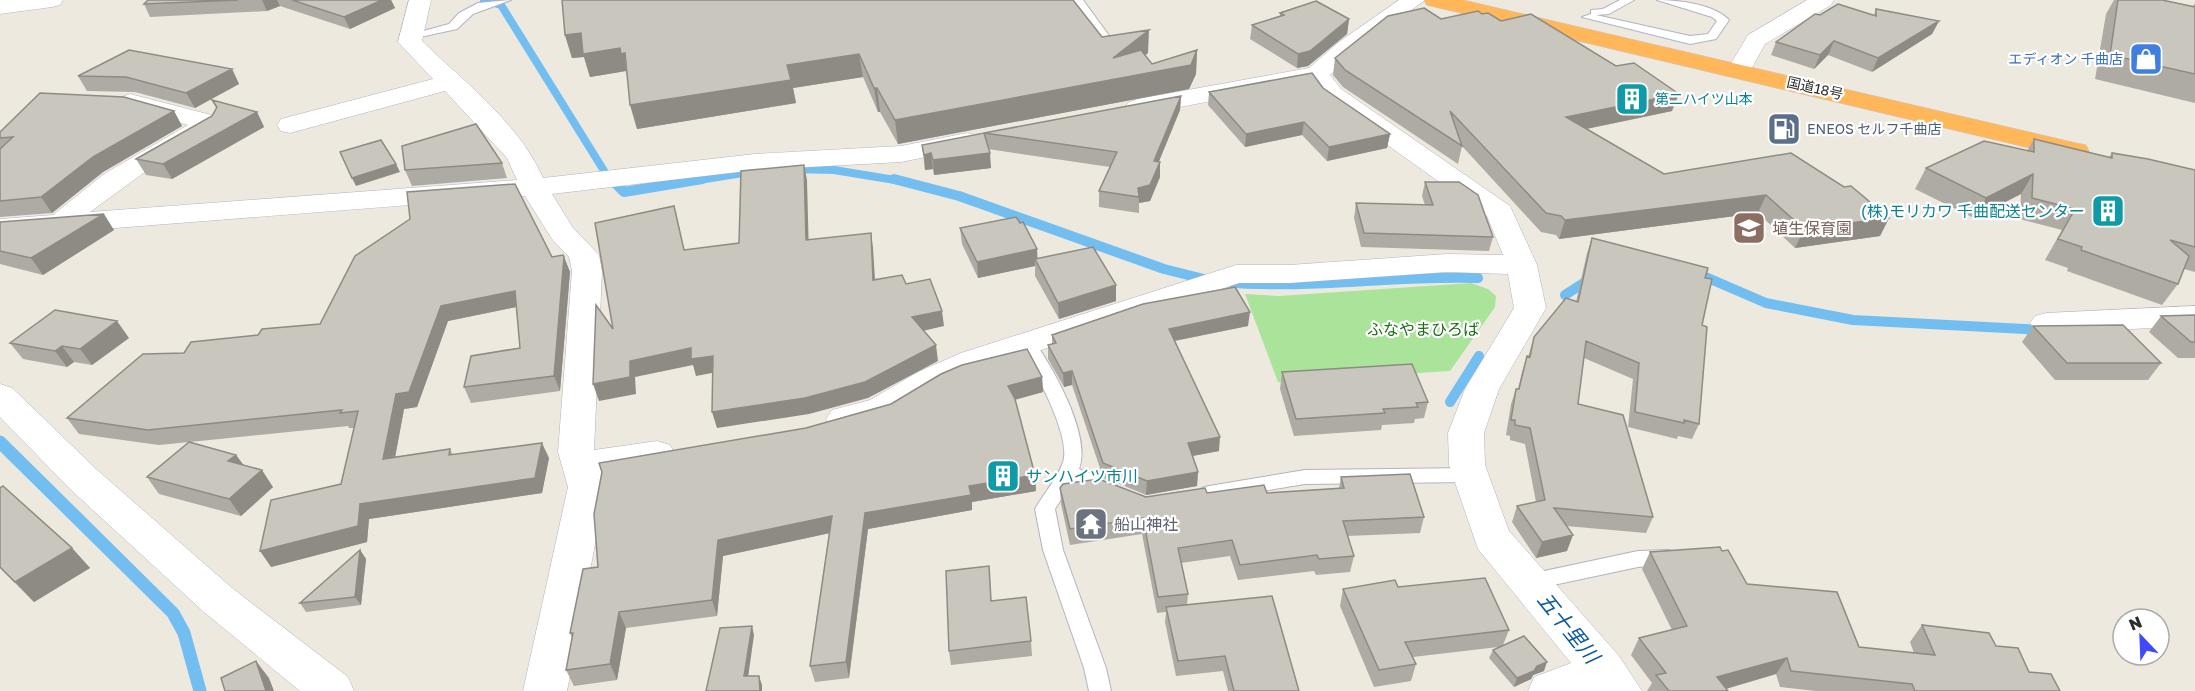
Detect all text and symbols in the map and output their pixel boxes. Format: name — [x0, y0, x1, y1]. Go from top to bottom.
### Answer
shop icon: エディオン 千曲店 — [2128, 41, 2164, 77]
place label: エディオン 千曲店 — [2008, 50, 2123, 67]
street label: 国道18号 — [1785, 73, 1845, 102]
building icon: 第二ハイツ山本 — [1614, 81, 1650, 117]
place label: 第二ハイツ山本 — [1655, 90, 1753, 107]
fuel station icon: ENEOS セルフ千曲店 — [1766, 111, 1802, 147]
place label: ENEOS セルフ千曲店 — [1807, 120, 1941, 137]
building icon: (株)モリカワ 千曲配送センター — [2090, 193, 2126, 229]
place label: (株)モリカワ 千曲配送センター — [1861, 201, 2085, 221]
school or university icon: 埴生保育園 — [1731, 210, 1767, 246]
place label: 埴生保育園 — [1772, 218, 1852, 238]
park label: ふなやまひろば — [1367, 319, 1479, 339]
building icon: サンハイツ市川 — [985, 458, 1021, 494]
place label: サンハイツ市川 — [1026, 466, 1138, 486]
temple icon: 船山神社 — [1073, 506, 1109, 542]
place label: 船山神社 — [1114, 514, 1178, 534]
water label: 五十里川 — [1532, 587, 1607, 670]
north arrow — [2111, 607, 2171, 667]
text: N — [2126, 612, 2145, 635]

